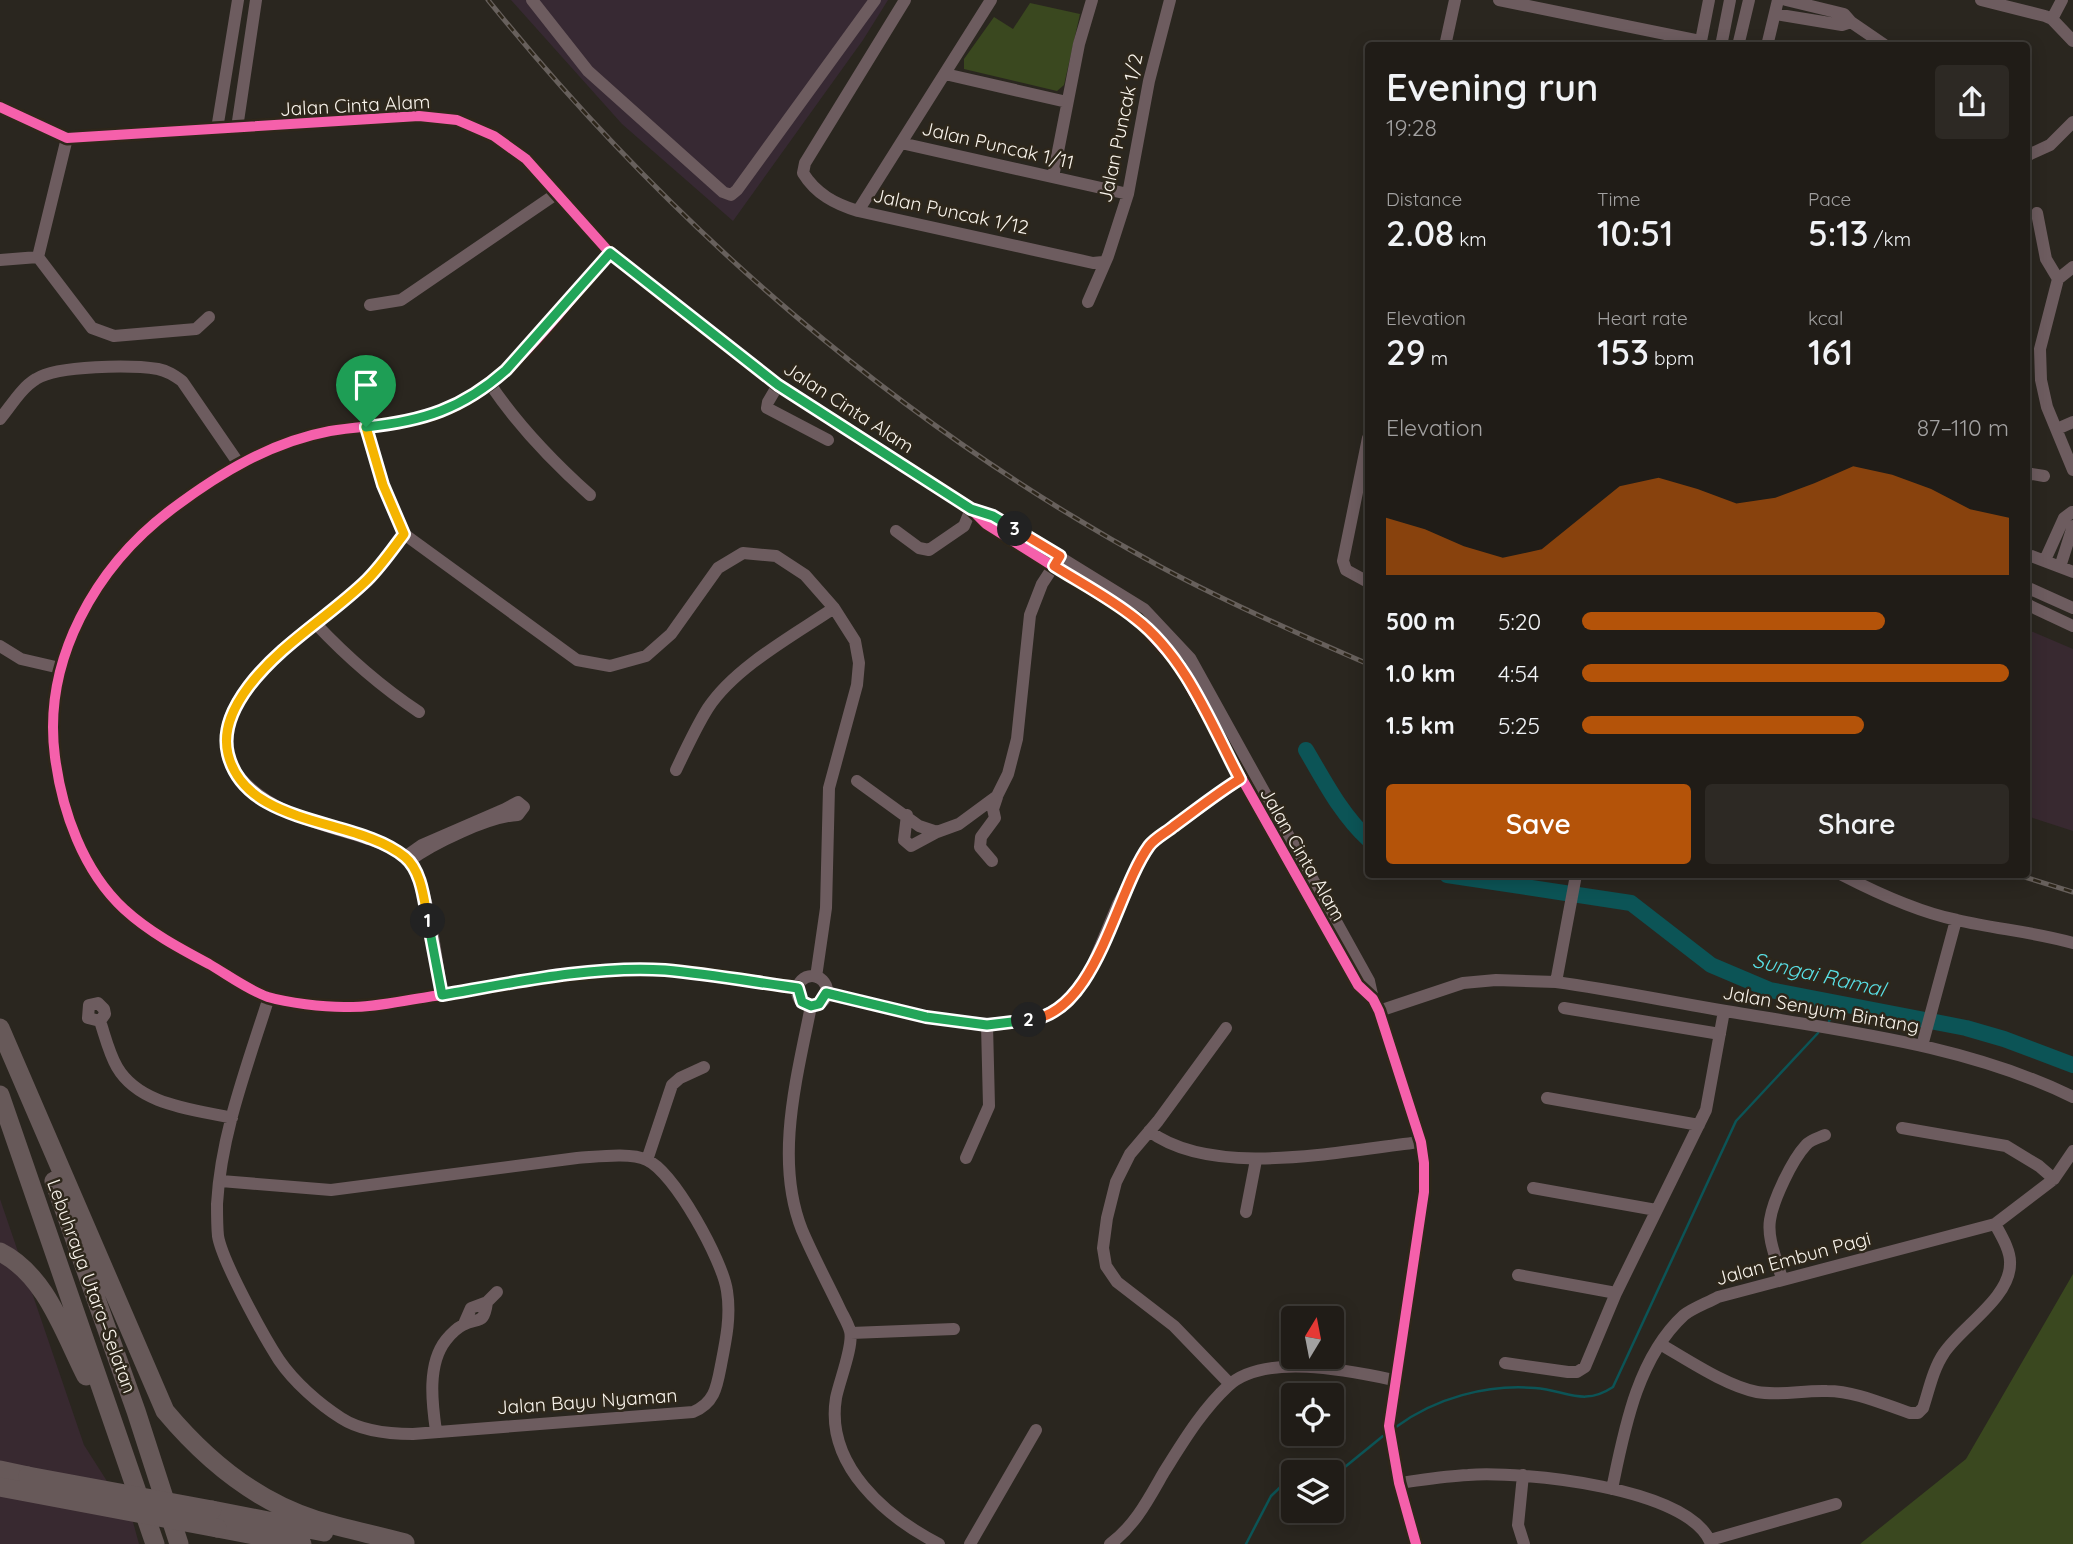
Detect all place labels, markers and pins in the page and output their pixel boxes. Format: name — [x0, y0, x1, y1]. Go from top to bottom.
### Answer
pin — [336, 355, 396, 427]
pin: 3 — [998, 512, 1032, 546]
pin: 1 — [410, 904, 446, 939]
pin: 2 — [1012, 1002, 1046, 1038]

